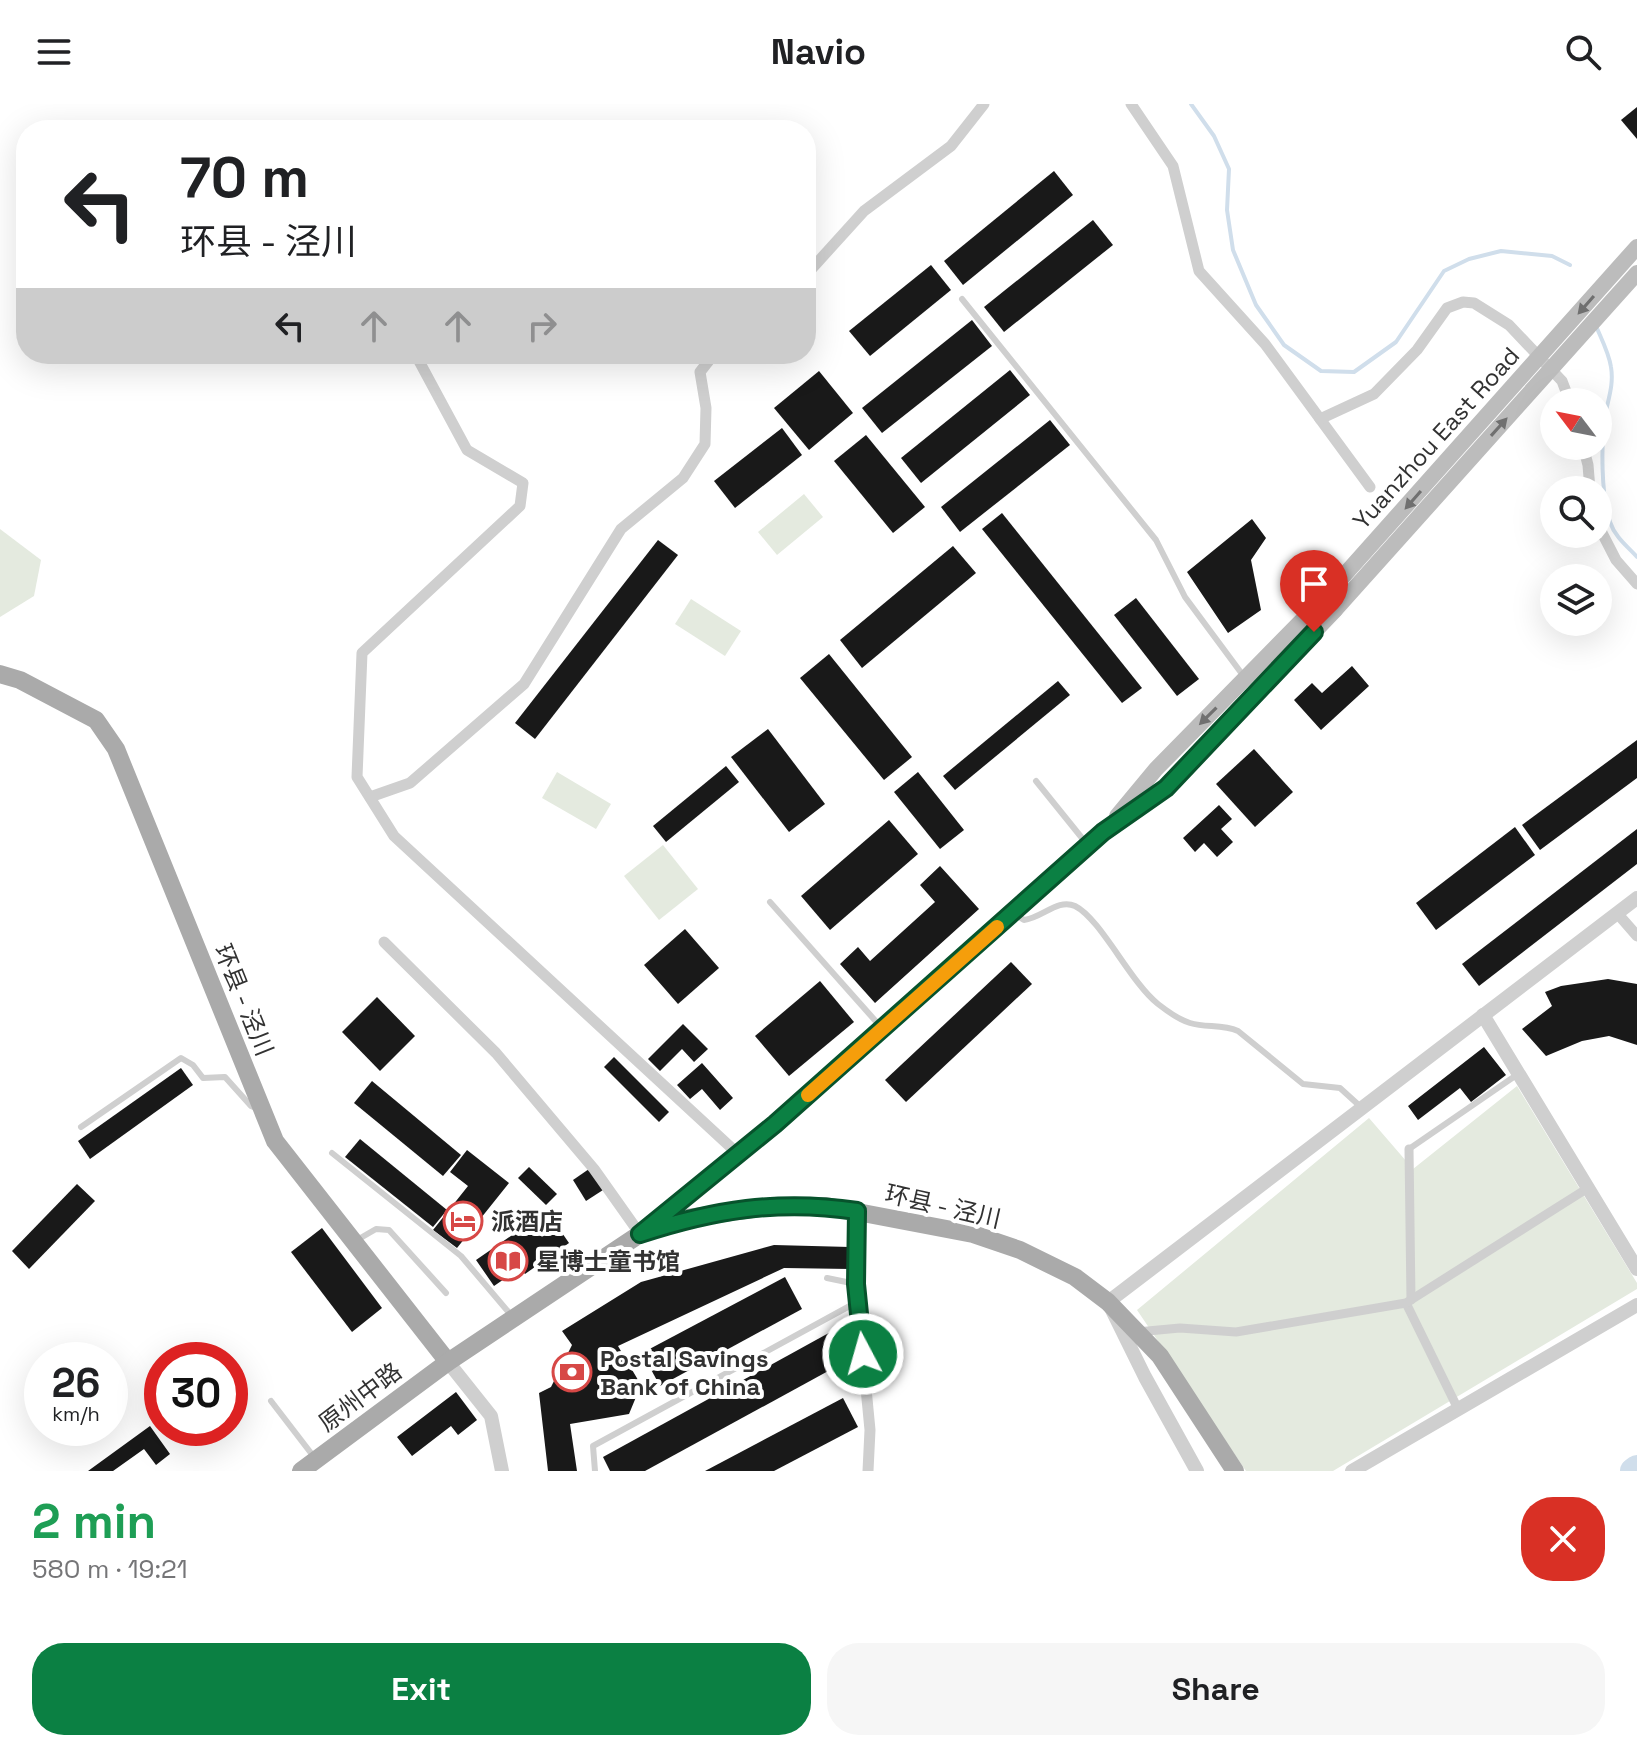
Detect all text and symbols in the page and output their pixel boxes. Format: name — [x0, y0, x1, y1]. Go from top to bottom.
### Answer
text: Navio — [771, 29, 866, 75]
icon: menu — [32, 30, 76, 74]
icon: search — [1561, 30, 1605, 74]
text: 70 m — [180, 142, 309, 213]
icon: left — [48, 152, 152, 256]
text: 环县 - 泾川 — [180, 219, 357, 265]
one-way arrow — [1577, 296, 1595, 315]
icon: left — [268, 304, 312, 348]
icon: ahead — [352, 304, 396, 348]
icon: ahead — [436, 304, 480, 348]
icon: right — [520, 304, 564, 348]
street label: Yuanzhou East Road — [1346, 340, 1526, 536]
north arrow — [1540, 388, 1612, 460]
map controls — [1540, 388, 1612, 636]
one-way arrow — [1490, 417, 1508, 436]
button: search — [1540, 476, 1612, 548]
one-way arrow — [1405, 489, 1422, 509]
pin — [1280, 550, 1348, 632]
icon: arrive — [1292, 562, 1336, 606]
button: layers — [1540, 564, 1612, 636]
one-way arrow — [1199, 706, 1218, 725]
street label: 环县 - 泾川 — [208, 940, 280, 1060]
street label: 环县 - 泾川 — [882, 1178, 1004, 1234]
hotel icon: 派酒店 — [442, 1200, 484, 1242]
place label: 派酒店 — [491, 1206, 563, 1237]
library icon: 星博士童书馆 — [487, 1240, 529, 1282]
place label: 星博士童书馆 — [536, 1246, 680, 1277]
position arrow — [821, 1312, 905, 1396]
speed limit sign: 30 — [144, 1342, 248, 1446]
place label: Postal Savings Bank of China — [600, 1343, 768, 1402]
bank icon: Postal Savings Bank of China — [551, 1351, 593, 1393]
street label: 原州中路 — [312, 1356, 408, 1438]
text: 26 — [52, 1358, 100, 1409]
text: km/h — [52, 1401, 100, 1427]
text: 2 min — [32, 1491, 156, 1552]
button: close — [1521, 1497, 1605, 1581]
text: 580 m · 19:21 — [32, 1552, 188, 1586]
button: Exit — [32, 1643, 811, 1735]
button: Share — [827, 1643, 1605, 1735]

